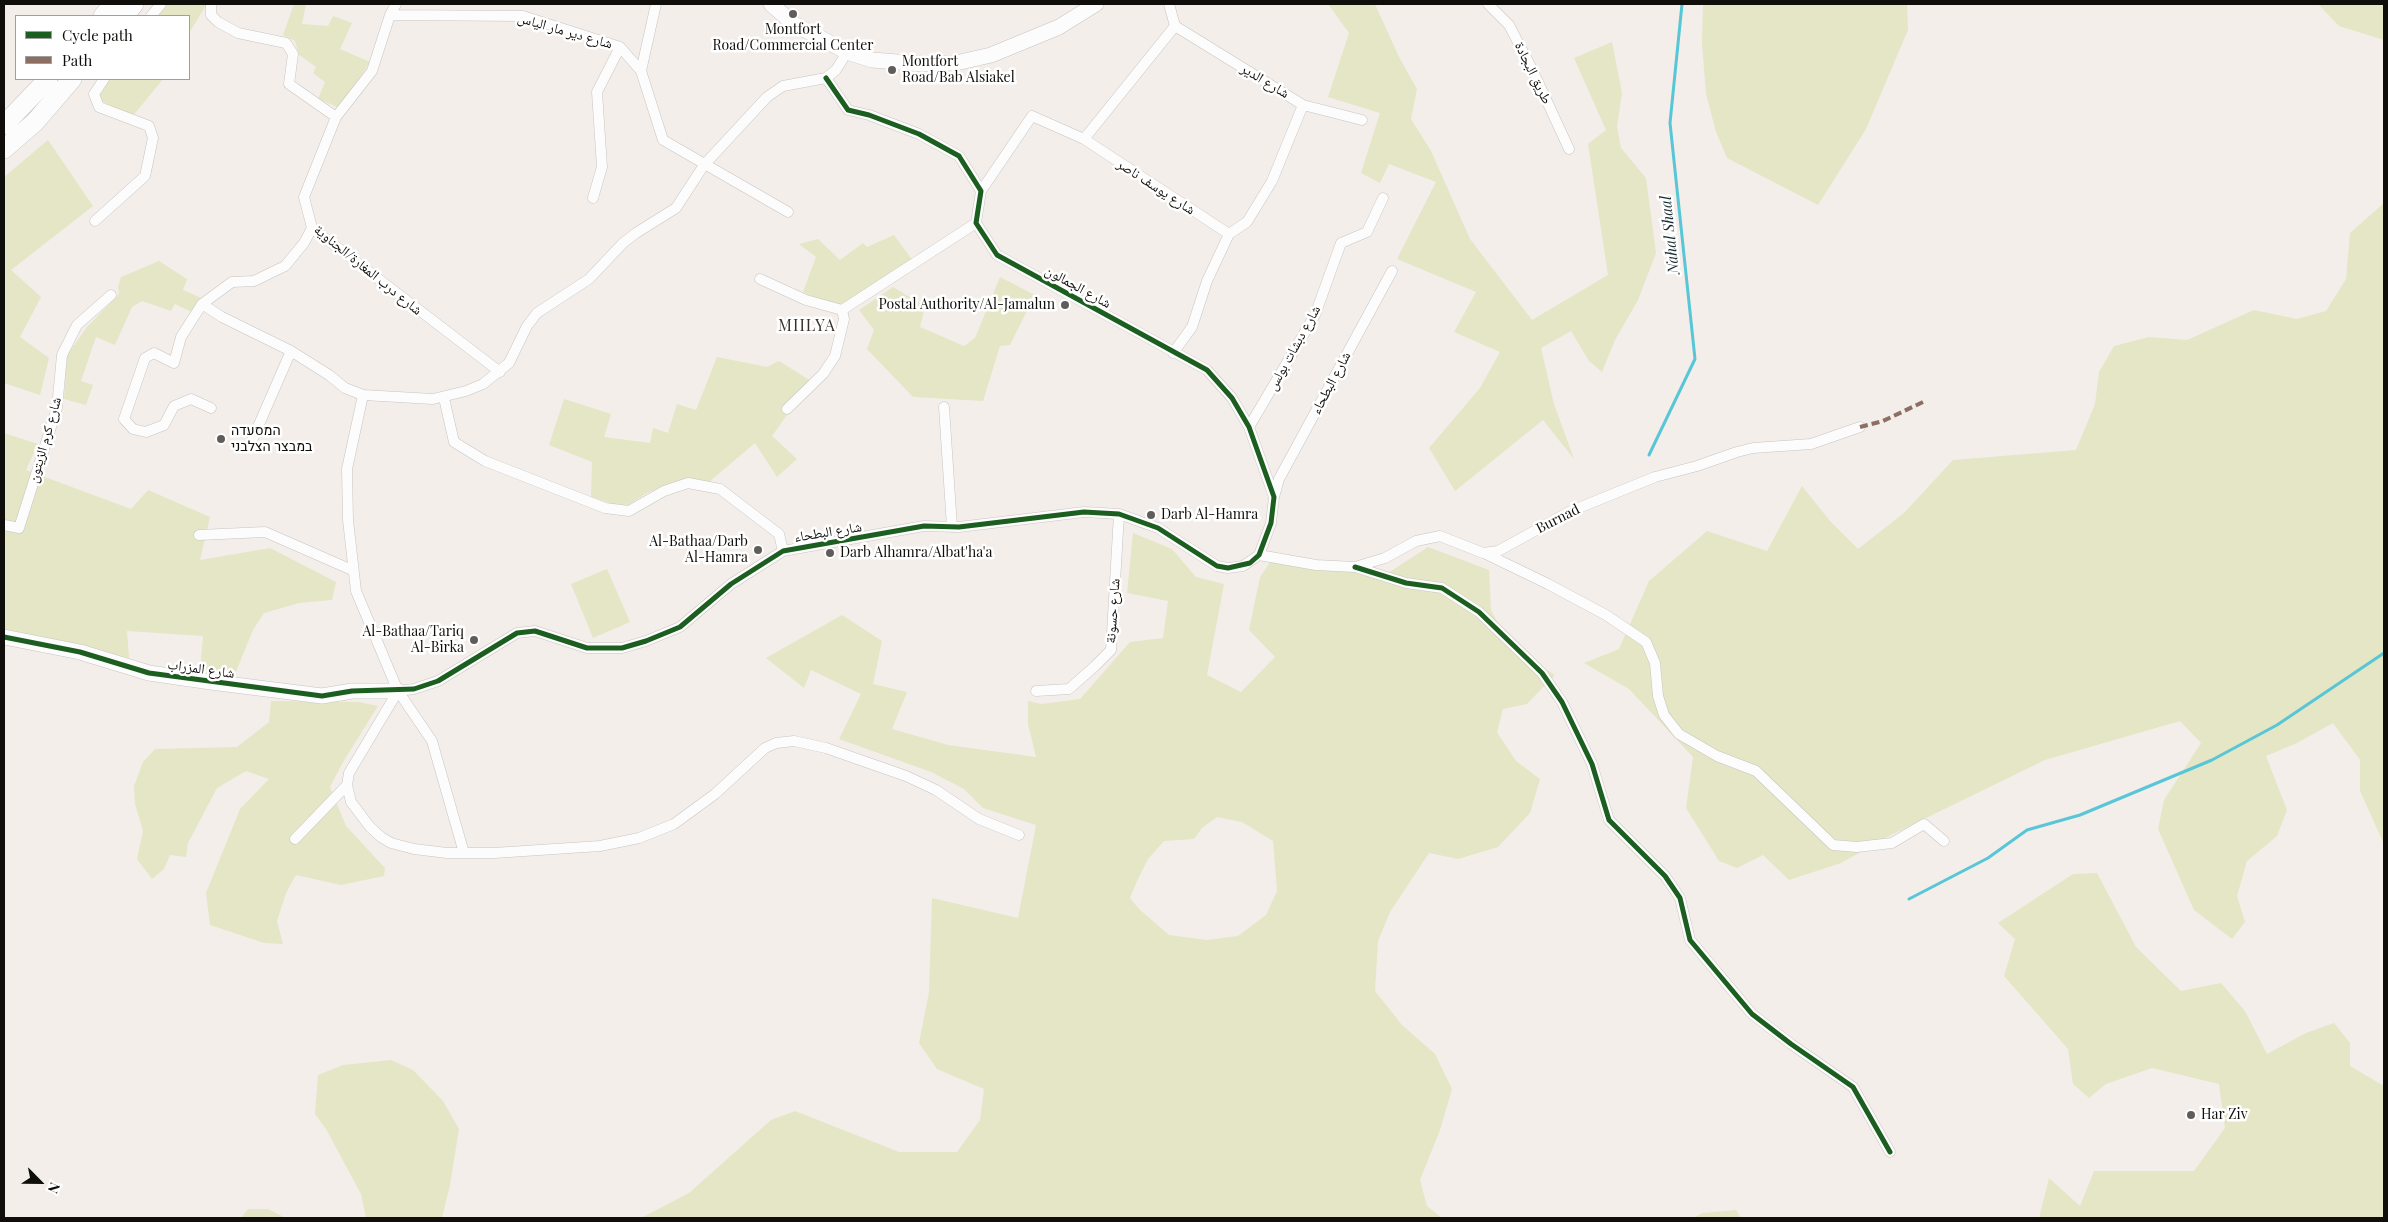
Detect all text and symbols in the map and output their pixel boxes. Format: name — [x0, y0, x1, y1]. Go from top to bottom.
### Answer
marker: Montfort Road/Commercial Center — [787, 8, 799, 20]
street label: شارع دير مار الياس — [516, 9, 614, 53]
legend — [15, 15, 190, 80]
place label: Montfort Road/Commercial Center — [713, 22, 873, 54]
text: Cycle path — [62, 25, 133, 45]
street label: طريق البجادة — [1511, 39, 1555, 107]
text: Path — [62, 50, 92, 70]
place label: Montfort Road/Bab Alsiakel — [902, 54, 1015, 86]
street label: شارع الدير — [1238, 60, 1292, 102]
marker: Montfort Road/Bab Alsiakel — [886, 64, 898, 76]
street label: شارع يوسف ناصر — [1114, 156, 1198, 218]
water label: Nahal Shaal — [1657, 195, 1683, 275]
street label: شارع درب المغارة/الجناوية — [311, 221, 425, 319]
street label: شارع الجمالون — [1042, 262, 1114, 312]
place label: Postal Authority/Al-Jamalun — [879, 297, 1055, 313]
marker: Postal Authority/Al-Jamalun — [1059, 299, 1071, 311]
street label: شارع دبشات بولس — [1264, 303, 1324, 393]
district label: MIILYA — [777, 316, 837, 336]
street label: شارع البطحاء — [1308, 349, 1354, 417]
street label: شارع كرم الزيتون — [25, 395, 65, 485]
place label: המסעדה במבצר הצלבני — [231, 423, 312, 456]
marker: המסעדה במבצר הצלבני — [215, 433, 227, 445]
street label: Burnad — [1533, 501, 1583, 537]
place label: Darb Al-Hamra — [1161, 507, 1258, 523]
marker: Darb Al-Hamra — [1145, 509, 1157, 521]
street label: شارع البطحاء — [793, 518, 863, 546]
place label: Al-Bathaa/Darb Al-Hamra — [649, 534, 748, 566]
marker: Al-Bathaa/Darb Al-Hamra — [752, 544, 764, 556]
place label: Darb Alhamra/Albat'ha'a — [840, 545, 992, 561]
marker: Darb Alhamra/Albat'ha'a — [824, 547, 836, 559]
street label: شارع حسونة — [1102, 578, 1124, 644]
place label: Al-Bathaa/Tariq Al-Birka — [362, 624, 464, 656]
marker: Al-Bathaa/Tariq Al-Birka — [468, 634, 480, 646]
street label: شارع المزراب — [166, 656, 236, 682]
place label: Har Ziv — [2201, 1107, 2247, 1123]
marker: Har Ziv — [2185, 1109, 2197, 1121]
north arrow — [15, 1157, 65, 1207]
text: N — [44, 1180, 65, 1196]

